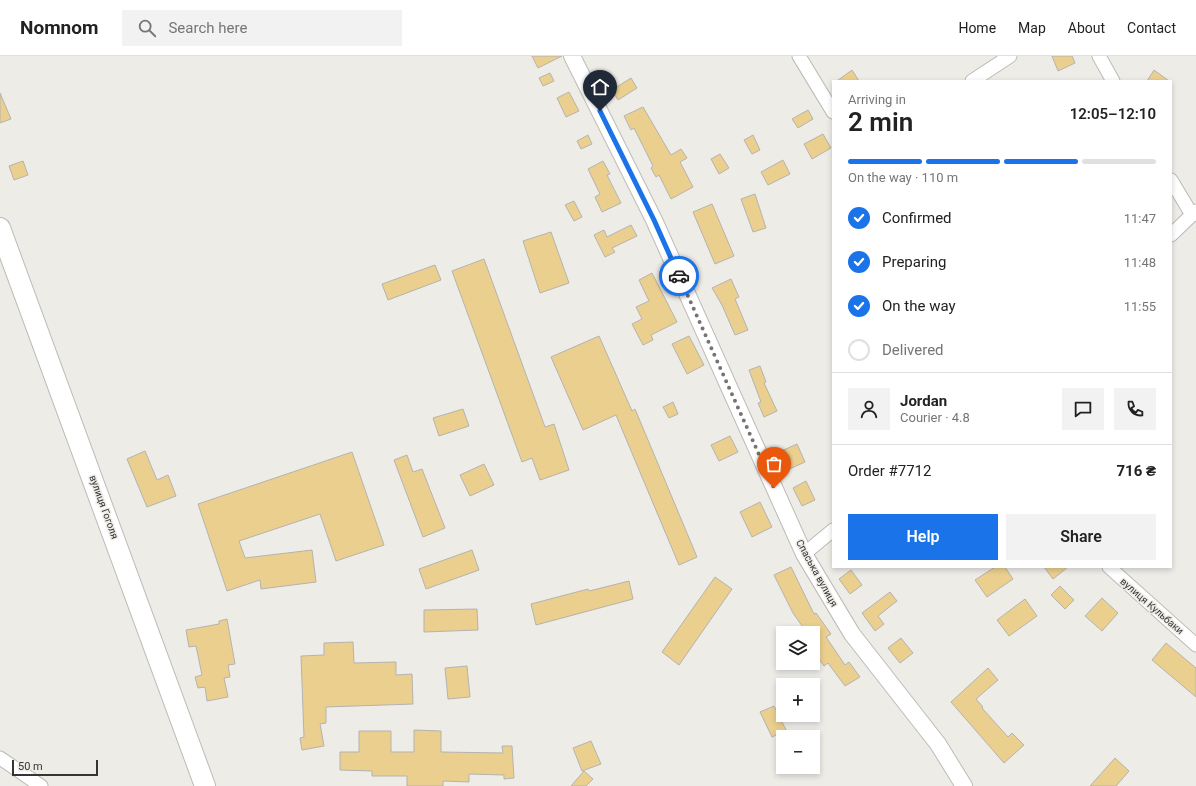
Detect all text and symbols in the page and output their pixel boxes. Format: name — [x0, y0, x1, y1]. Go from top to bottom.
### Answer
search box — [122, 10, 402, 46]
text: Nomnom — [20, 16, 98, 39]
icon: search — [136, 17, 158, 39]
text: Search here — [168, 19, 247, 37]
text: Home — [958, 20, 996, 36]
text: Map — [1018, 20, 1046, 36]
text: About — [1068, 20, 1105, 36]
text: Contact — [1127, 20, 1176, 36]
pin — [583, 70, 617, 111]
icon: home — [589, 76, 611, 98]
text: Arriving in — [848, 92, 906, 107]
text: 12:05–12:10 — [1070, 105, 1156, 123]
text: 2 min — [848, 107, 913, 137]
text: On the way · 110 m — [848, 170, 958, 185]
icon: check — [848, 207, 870, 229]
text: Confirmed — [882, 209, 952, 227]
text: 11:47 — [1124, 211, 1156, 226]
icon: check — [848, 251, 870, 273]
text: Preparing — [882, 253, 946, 271]
text: 11:48 — [1124, 255, 1156, 270]
courier — [659, 256, 699, 296]
icon: car — [668, 265, 690, 287]
icon: check — [848, 295, 870, 317]
text: On the way — [882, 297, 956, 315]
text: 11:55 — [1124, 299, 1156, 314]
text: Delivered — [882, 341, 944, 359]
button: person — [848, 388, 890, 430]
button: chat — [1062, 388, 1104, 430]
button: phone — [1114, 388, 1156, 430]
text: Jordan — [900, 392, 947, 410]
text: Courier · 4.8 — [900, 410, 970, 425]
pin — [757, 447, 791, 488]
icon: bag — [763, 453, 785, 475]
text: Order #7712 — [848, 462, 931, 480]
text: 716 ₴ — [1116, 462, 1156, 480]
street label: вулиця Гоголя — [87, 474, 121, 540]
button: Help — [848, 514, 998, 560]
button: Share — [1006, 514, 1156, 560]
street label: Спаська вулиця — [794, 538, 840, 608]
street label: вулиця Кульбаки — [1118, 576, 1186, 636]
map controls — [776, 626, 820, 774]
button: layers — [776, 626, 820, 670]
button: + — [776, 678, 820, 722]
button: − — [776, 730, 820, 774]
scale bar — [12, 758, 98, 777]
text: 50 m — [18, 760, 43, 773]

